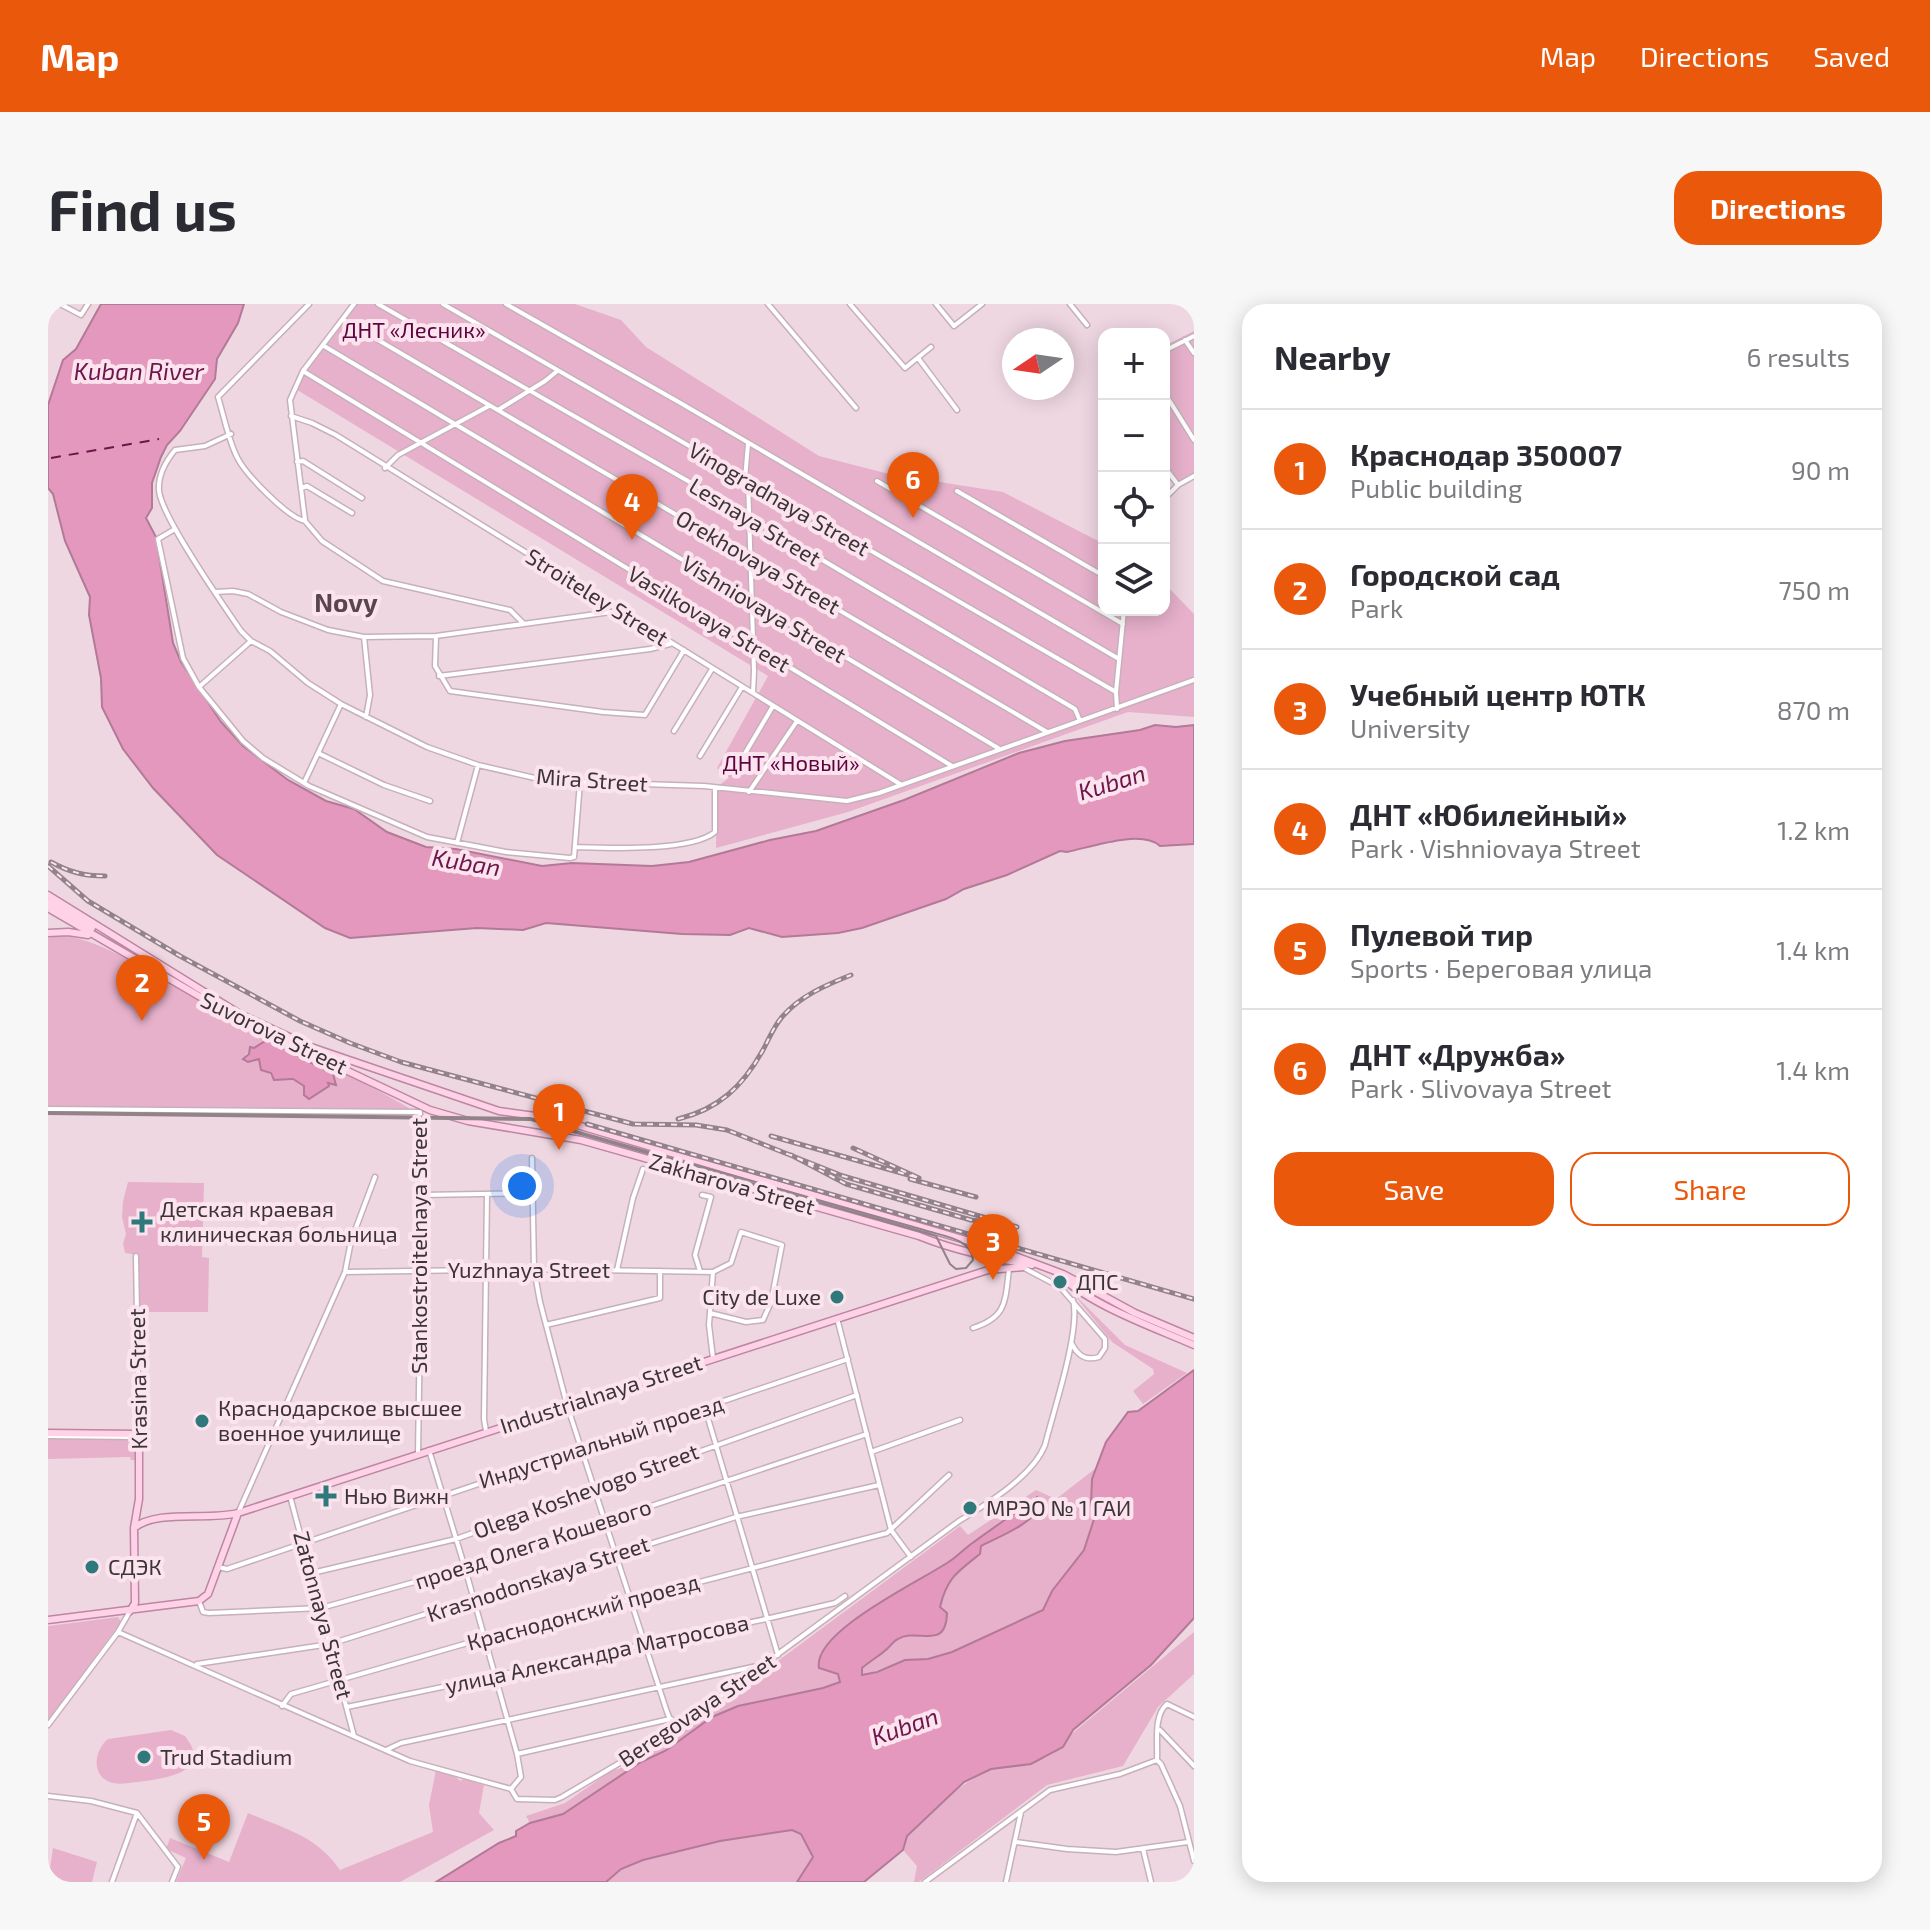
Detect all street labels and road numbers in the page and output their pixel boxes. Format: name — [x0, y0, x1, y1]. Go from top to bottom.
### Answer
street label: Vinogradnaya Street — [684, 436, 875, 561]
street label: Lesnaya Street — [685, 472, 826, 571]
street label: Orekhovaya Street — [672, 504, 845, 619]
street label: Stroiteley Street — [522, 542, 673, 650]
street label: Vishniovaya Street — [678, 549, 851, 667]
street label: Vasilkovaya Street — [624, 559, 795, 677]
street label: Mira Street — [535, 762, 649, 796]
street label: Suvorova Street — [197, 985, 352, 1079]
street label: Stankostroitelnaya Street — [405, 1118, 431, 1374]
street label: Zakharova Street — [646, 1147, 818, 1219]
street label: Yuzhnaya Street — [448, 1256, 610, 1282]
street label: Krasina Street — [123, 1308, 151, 1450]
street label: Industrialnaya Street — [497, 1348, 705, 1438]
street label: Индустриальный проезд — [475, 1389, 727, 1494]
street label: Olega Koshevogo Street — [469, 1437, 702, 1543]
street label: проезд Олега Кошевого — [411, 1493, 654, 1594]
street label: Zatonnaya Street — [289, 1528, 359, 1702]
street label: Krasnodonskaya Street — [423, 1530, 652, 1626]
street label: Краснодонский проезд — [464, 1567, 702, 1655]
street label: улица Александра Матросова — [443, 1608, 751, 1699]
street label: Beregovaya Street — [613, 1647, 780, 1771]

